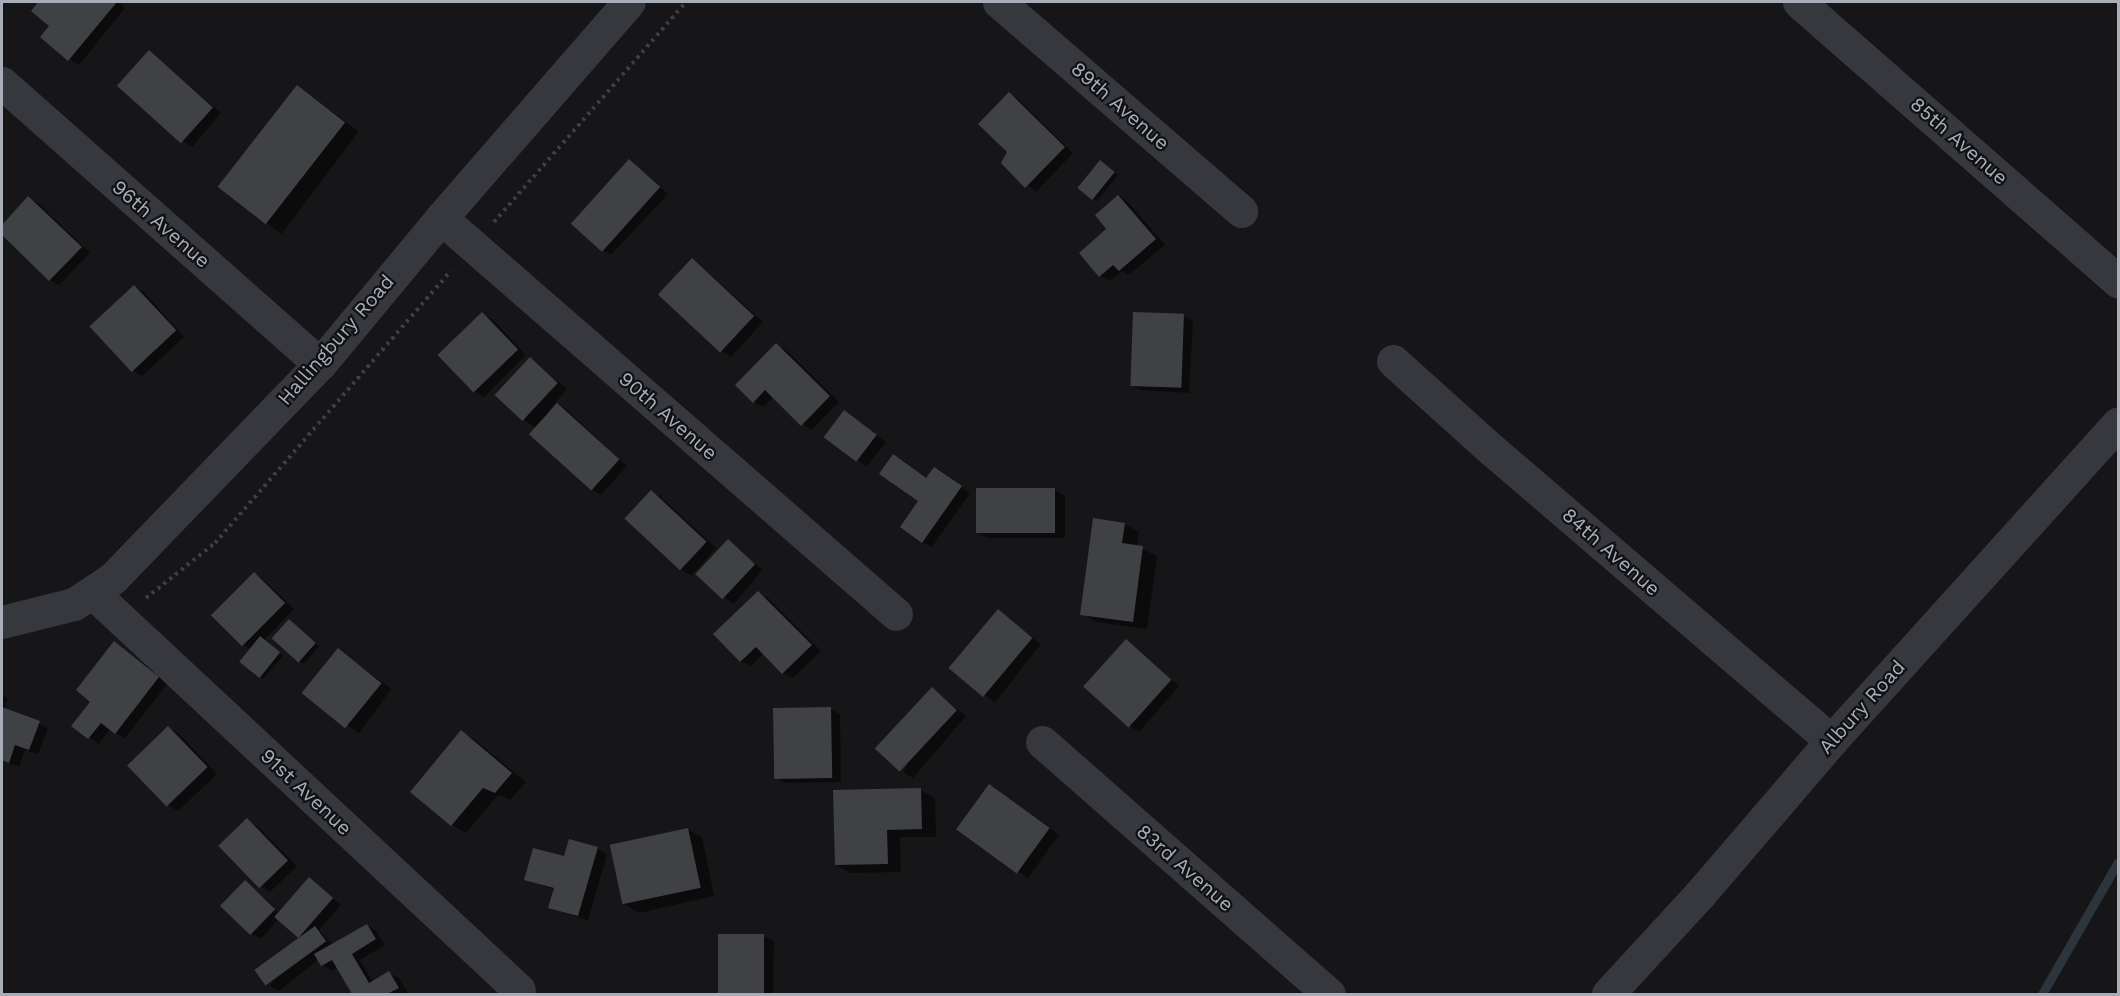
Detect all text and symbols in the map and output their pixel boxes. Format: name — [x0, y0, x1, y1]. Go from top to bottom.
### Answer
street label: 89th Avenue — [1066, 57, 1174, 155]
street label: 85th Avenue — [1905, 92, 2013, 190]
street label: 96th Avenue — [107, 175, 215, 273]
street label: Hallingbury Road — [273, 270, 399, 410]
street label: 90th Avenue — [614, 367, 722, 465]
street label: 84th Avenue — [1557, 503, 1665, 601]
street label: Albury Road — [1813, 655, 1911, 759]
street label: 91st Avenue — [255, 743, 357, 841]
street label: 83rd Avenue — [1131, 819, 1239, 917]

